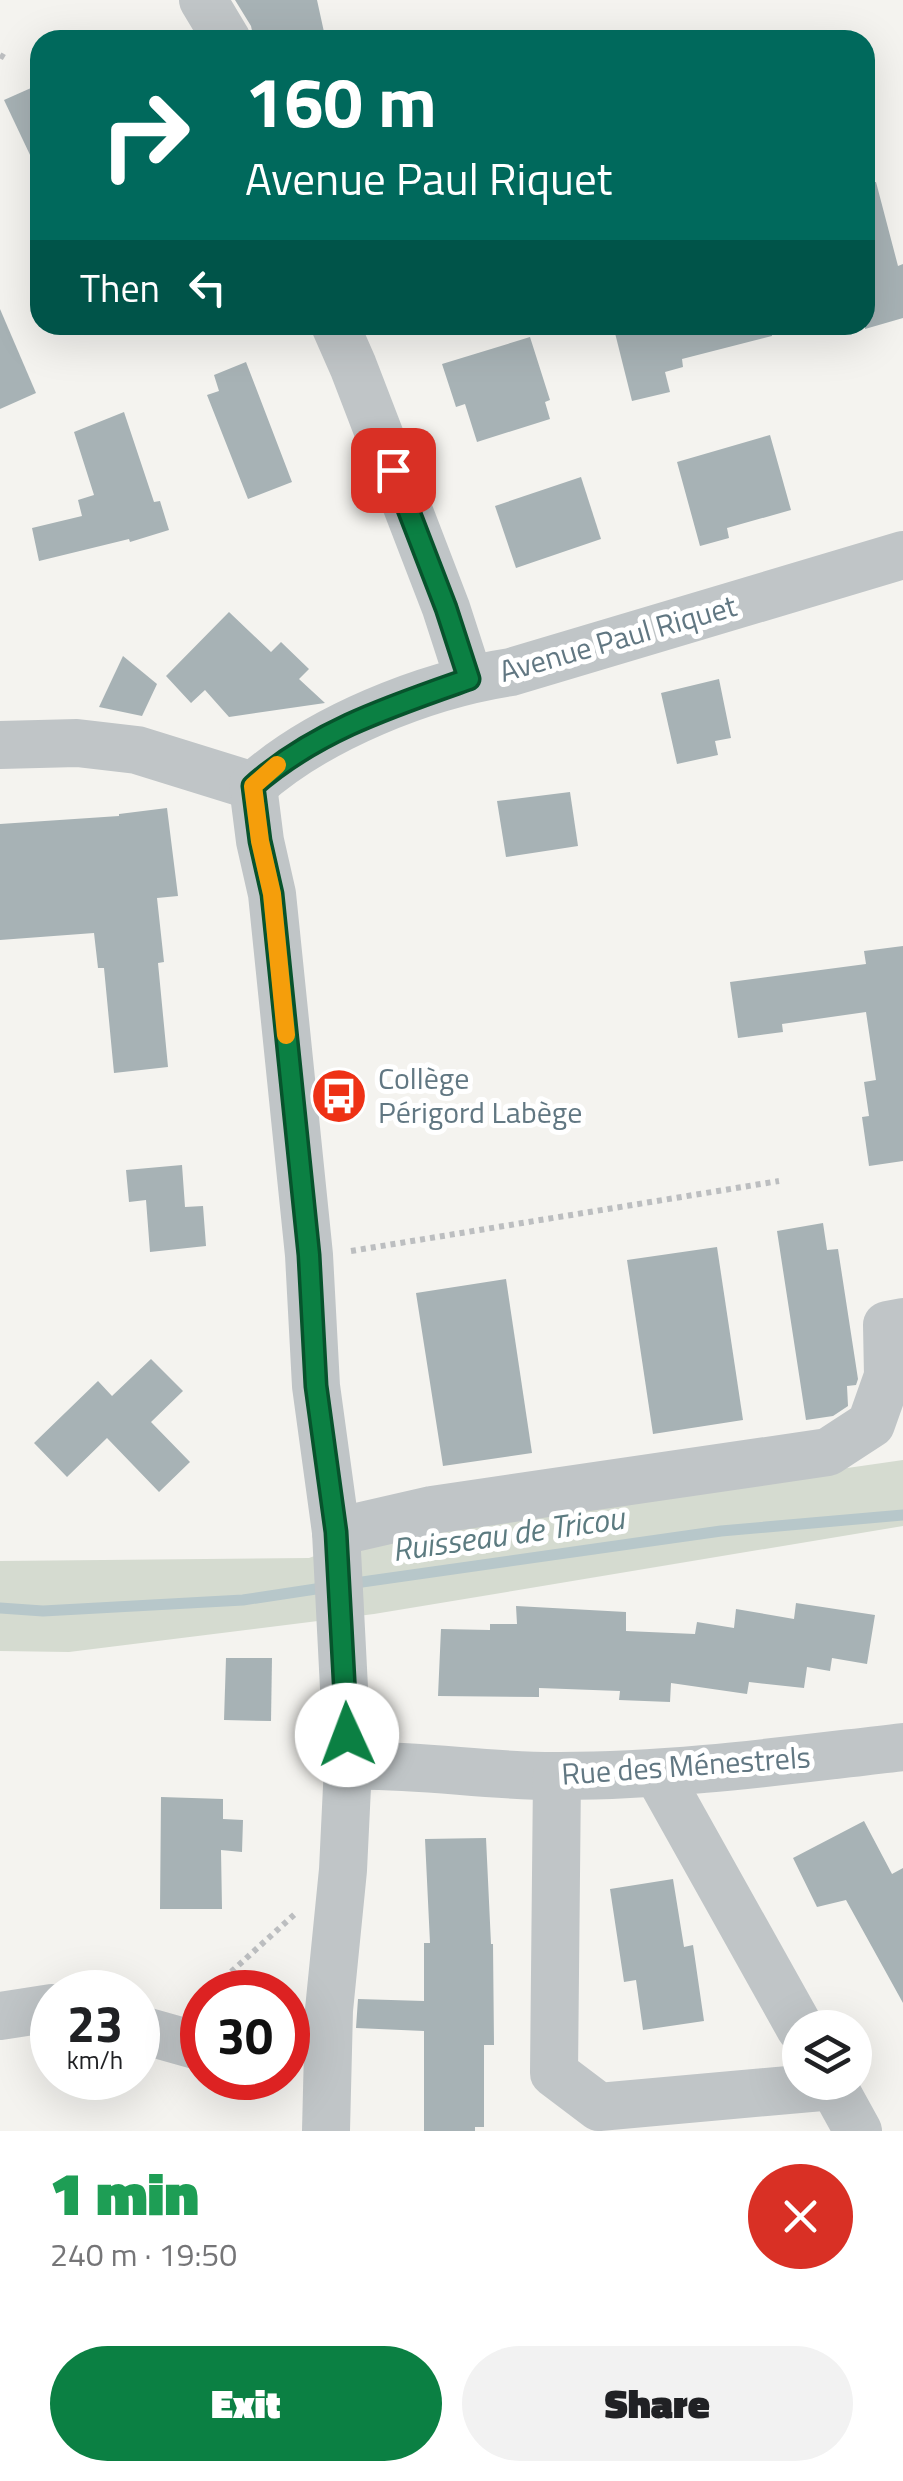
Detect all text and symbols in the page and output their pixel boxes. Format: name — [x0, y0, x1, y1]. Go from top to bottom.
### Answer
text: 160 m — [245, 48, 437, 154]
icon: right — [80, 70, 210, 200]
text: Avenue Paul Riquet — [245, 144, 612, 212]
text: Then — [80, 259, 160, 317]
icon: left — [180, 260, 235, 315]
pin — [351, 428, 436, 513]
icon: arrive — [366, 443, 421, 498]
street label: Avenue Paul Riquet — [494, 582, 742, 694]
place label: Collège Périgord Labège — [378, 1055, 582, 1135]
bus stop icon: Collège Périgord Labège — [309, 1066, 369, 1126]
water label: Ruisseau de Tricou — [389, 1493, 629, 1573]
position arrow — [295, 1683, 399, 1787]
street label: Rue des Ménestrels — [560, 1733, 812, 1797]
speed limit sign: 30 — [180, 1970, 310, 2100]
text: 23 — [67, 1985, 123, 2061]
map controls — [782, 2010, 872, 2100]
button: layers — [782, 2010, 872, 2100]
text: km/h — [67, 2041, 123, 2079]
text: 1 min — [50, 2147, 199, 2238]
button: close — [748, 2164, 853, 2269]
text: 240 m · 19:50 — [50, 2230, 237, 2278]
button: Exit — [50, 2346, 442, 2461]
button: Share — [462, 2346, 853, 2461]

